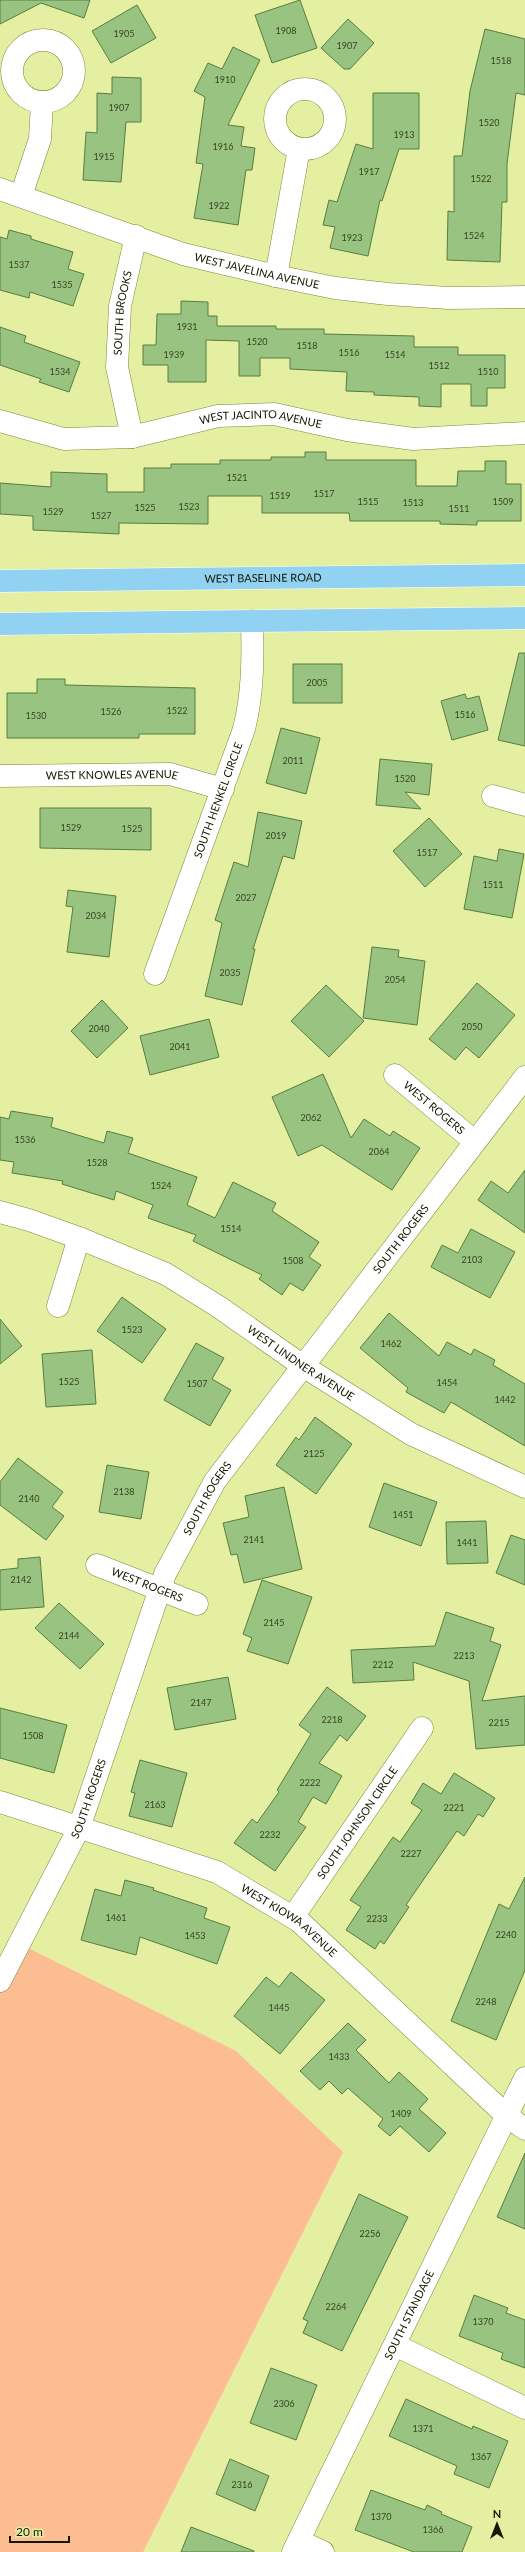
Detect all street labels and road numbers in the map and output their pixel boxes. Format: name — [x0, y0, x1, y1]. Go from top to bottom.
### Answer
street label: WEST JAVELINA AVENUE — [193, 250, 321, 291]
street label: SOUTH BROOKS — [111, 269, 134, 356]
street label: WEST JACINTO AVENUE — [198, 407, 323, 430]
street label: WEST BASELINE ROAD — [204, 570, 322, 585]
street label: SOUTH HENKEL CIRCLE — [191, 740, 245, 860]
street label: WEST KNOWLES AVENUE — [46, 767, 180, 782]
street label: WEST ROGERS — [401, 1078, 468, 1137]
street label: SOUTH ROGERS — [370, 1202, 431, 1276]
street label: WEST LINDNER AVENUE — [245, 1322, 357, 1403]
street label: SOUTH ROGERS — [180, 1459, 234, 1537]
street label: WEST ROGERS — [110, 1564, 185, 1604]
street label: SOUTH ROGERS — [68, 1757, 108, 1840]
street label: SOUTH JOHNSON CIRCLE — [314, 1764, 400, 1881]
street label: WEST KIOWA AVENUE — [239, 1881, 340, 1959]
street label: SOUTH STANDAGE — [381, 2268, 436, 2362]

